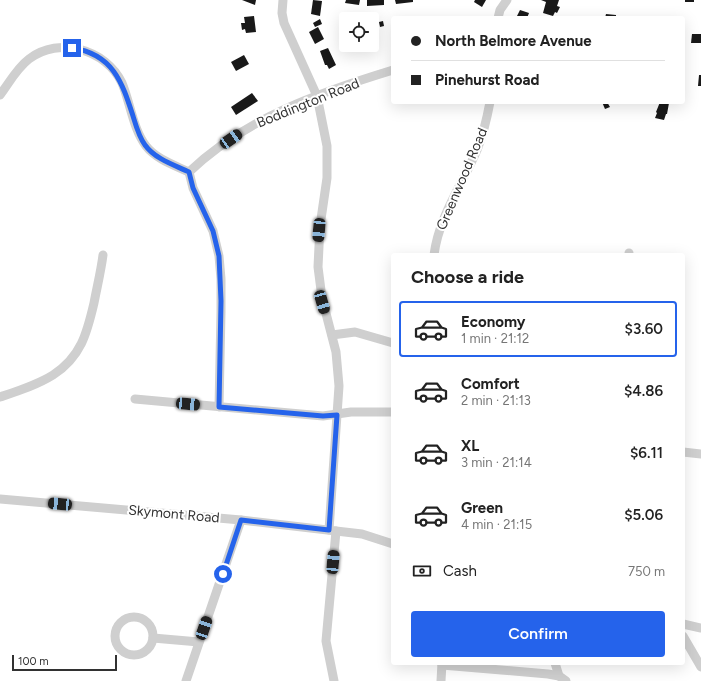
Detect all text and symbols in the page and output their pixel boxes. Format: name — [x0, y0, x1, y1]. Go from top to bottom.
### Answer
map controls — [339, 12, 379, 52]
button: locate — [339, 12, 379, 52]
text: North Belmore Avenue — [435, 32, 592, 50]
route end — [63, 39, 81, 57]
text: Pinehurst Road — [435, 71, 539, 89]
street label: Boddington Road — [254, 75, 362, 131]
street label: Greenwood Road — [433, 125, 491, 233]
car — [218, 127, 244, 151]
car — [312, 218, 326, 242]
text: Choose a ride — [411, 266, 524, 288]
car — [313, 289, 331, 315]
icon: car — [413, 311, 449, 347]
text: Economy — [461, 313, 526, 331]
text: $3.60 — [625, 320, 663, 338]
text: 1 min · 21:12 — [461, 331, 529, 346]
icon: car — [413, 373, 449, 409]
text: Comfort — [461, 375, 520, 393]
text: $4.86 — [624, 382, 663, 400]
text: 2 min · 21:13 — [461, 393, 531, 408]
car — [176, 397, 200, 411]
icon: car — [413, 435, 449, 471]
text: XL — [461, 437, 479, 455]
text: $6.11 — [630, 444, 663, 462]
text: 3 min · 21:14 — [461, 455, 532, 470]
car — [48, 497, 72, 511]
icon: car — [413, 497, 449, 533]
text: Green — [461, 499, 503, 517]
street label: Skymont Road — [128, 502, 220, 526]
text: $5.06 — [624, 506, 663, 524]
text: 4 min · 21:15 — [461, 517, 532, 532]
car — [326, 550, 340, 574]
icon: cash — [411, 560, 433, 582]
text: Cash — [443, 562, 477, 580]
text: 750 m — [628, 564, 665, 579]
route start — [214, 565, 232, 583]
button: Confirm — [411, 611, 665, 657]
car — [194, 615, 214, 641]
scale bar — [12, 653, 117, 672]
text: 100 m — [18, 655, 49, 668]

